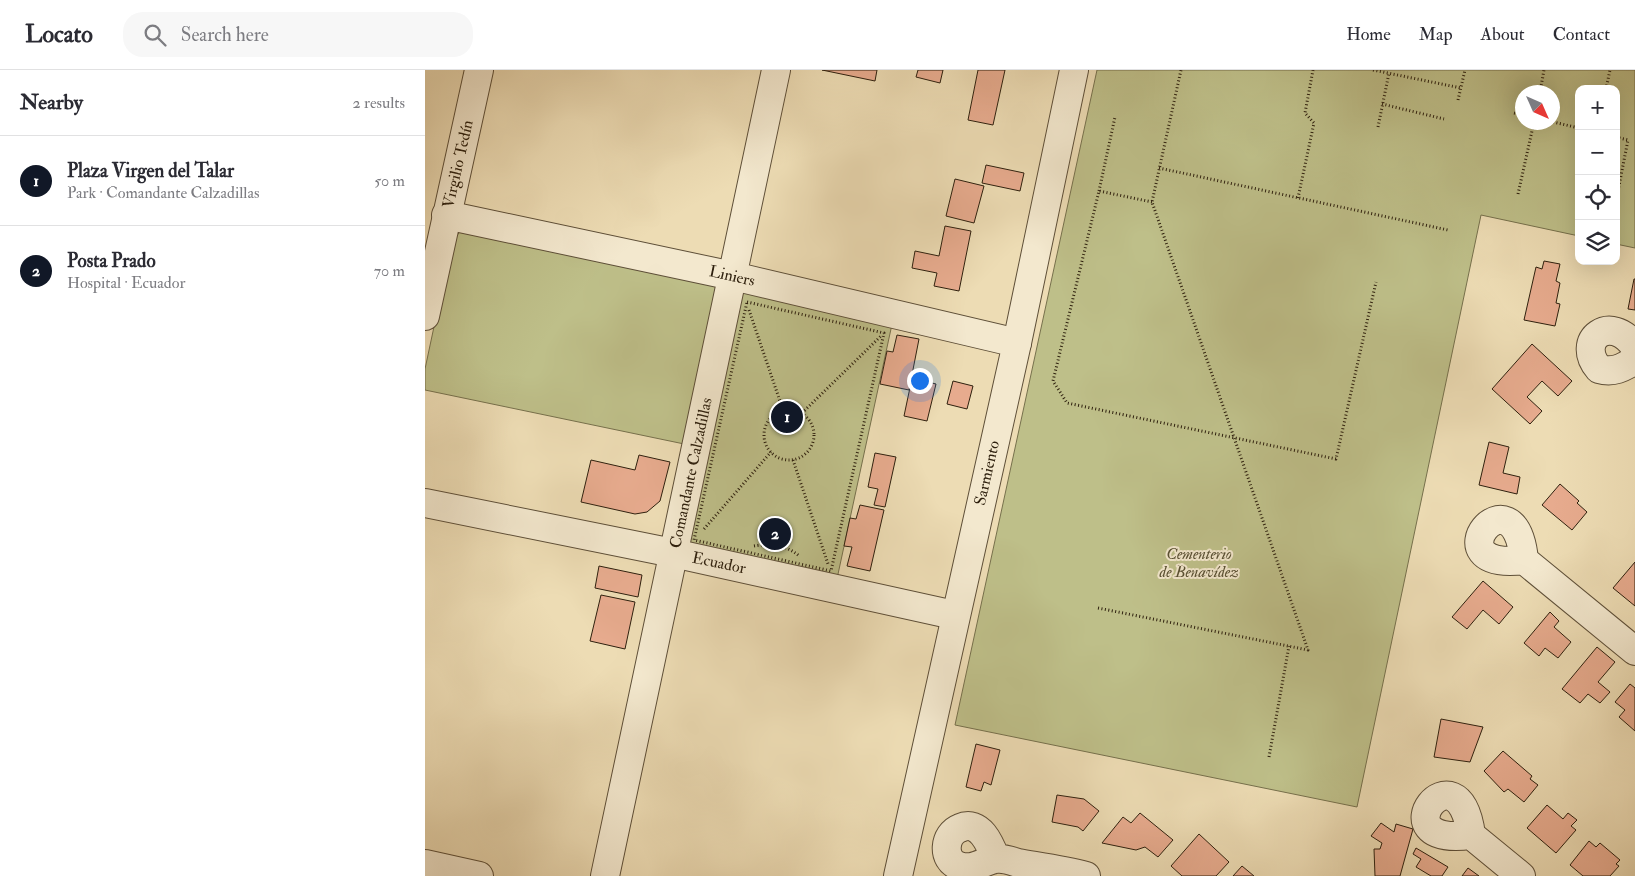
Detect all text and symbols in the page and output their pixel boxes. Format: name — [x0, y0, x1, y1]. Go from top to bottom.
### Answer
search box — [123, 12, 473, 57]
text: Locato — [25, 19, 93, 50]
icon: search — [141, 21, 169, 49]
text: Search here — [181, 23, 269, 47]
text: Home — [1346, 23, 1391, 46]
text: Map — [1419, 23, 1453, 46]
text: About — [1481, 23, 1525, 46]
text: Contact — [1553, 23, 1610, 46]
north arrow — [1515, 85, 1560, 130]
map controls — [1575, 85, 1620, 265]
button: + — [1575, 85, 1620, 130]
text: Nearby — [20, 89, 83, 116]
text: 2 results — [352, 93, 405, 113]
street label: Virgilio Tedín — [438, 118, 478, 210]
button: − — [1575, 130, 1620, 175]
text: Plaza Virgen del Talar — [67, 159, 234, 183]
text: 1 — [33, 171, 39, 191]
text: 50 m — [374, 171, 405, 191]
button: locate — [1575, 175, 1620, 220]
text: Park · Comandante Calzadillas — [67, 183, 260, 203]
button: layers — [1575, 220, 1620, 265]
text: Posta Prado — [67, 249, 156, 273]
text: 2 — [32, 261, 40, 281]
text: 70 m — [374, 261, 405, 281]
street label: Liniers — [707, 261, 757, 291]
text: Hospital · Ecuador — [67, 273, 185, 293]
your location — [907, 368, 933, 394]
street label: Comandante Calzadillas — [665, 396, 717, 550]
pin: 1 — [771, 398, 803, 436]
street label: Sarmiento — [970, 438, 1004, 507]
pin: 2 — [759, 515, 791, 553]
park label: Cementerio de Benavídez — [1159, 544, 1239, 582]
street label: Ecuador — [690, 548, 748, 578]

